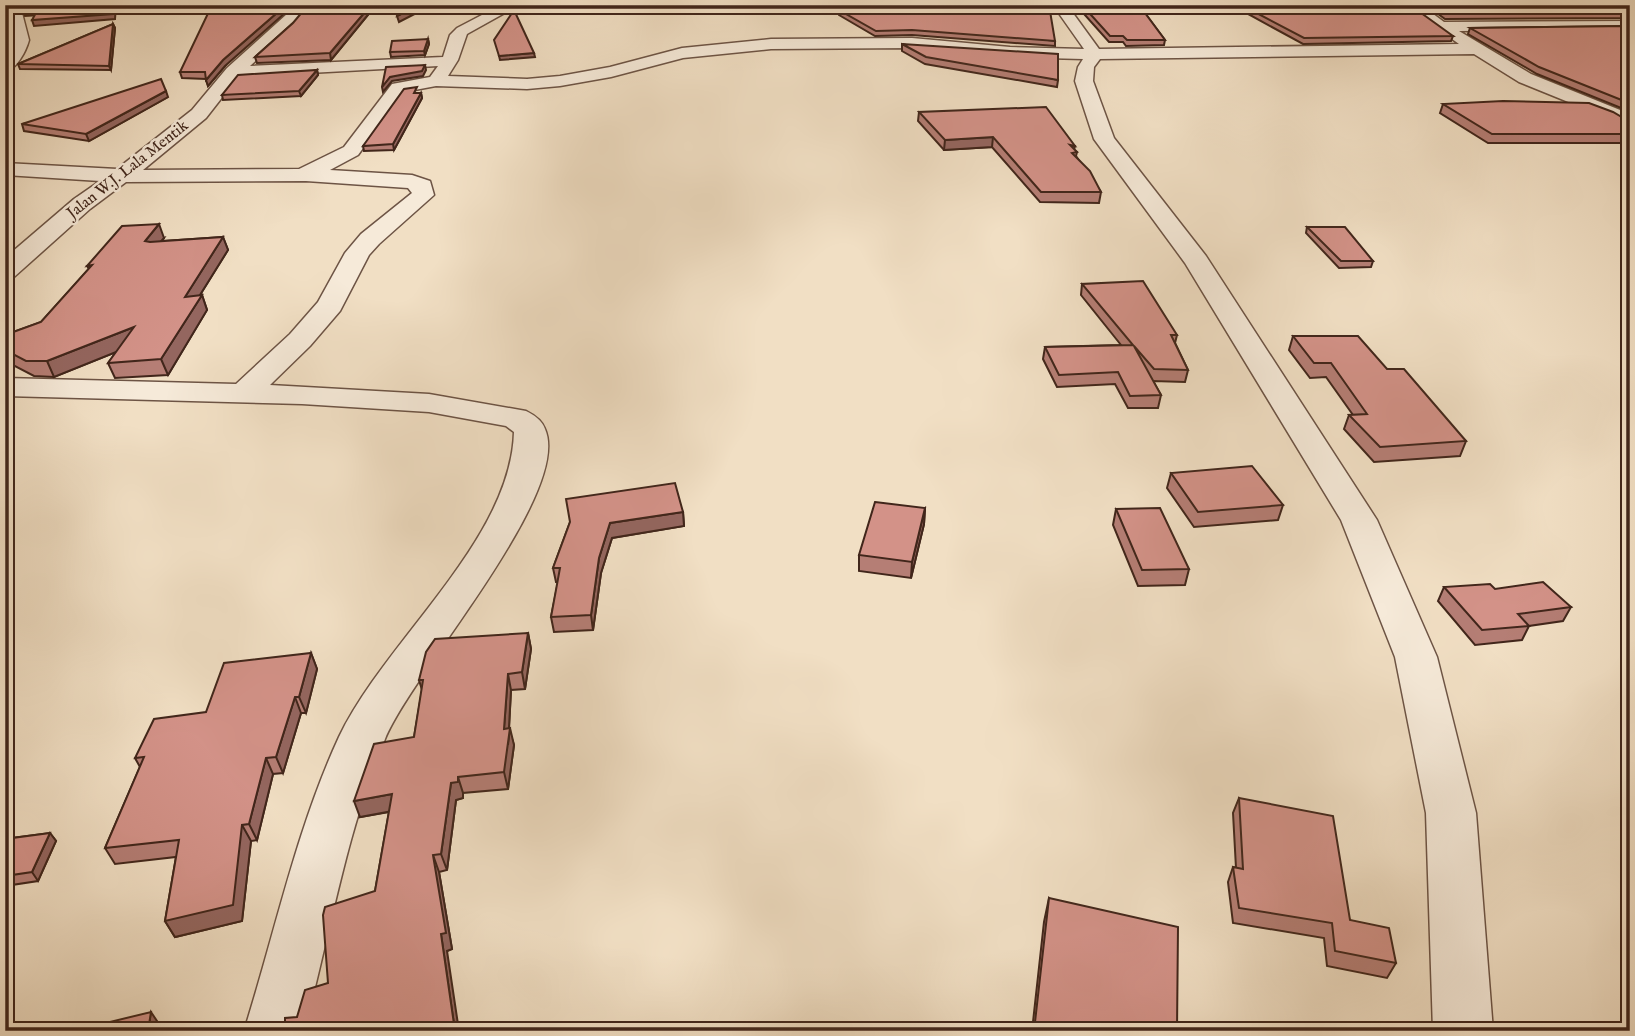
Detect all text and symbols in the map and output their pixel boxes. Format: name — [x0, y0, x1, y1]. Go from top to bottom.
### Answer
street label: Jalan W.J. Lala Mentik — [62, 116, 193, 225]

